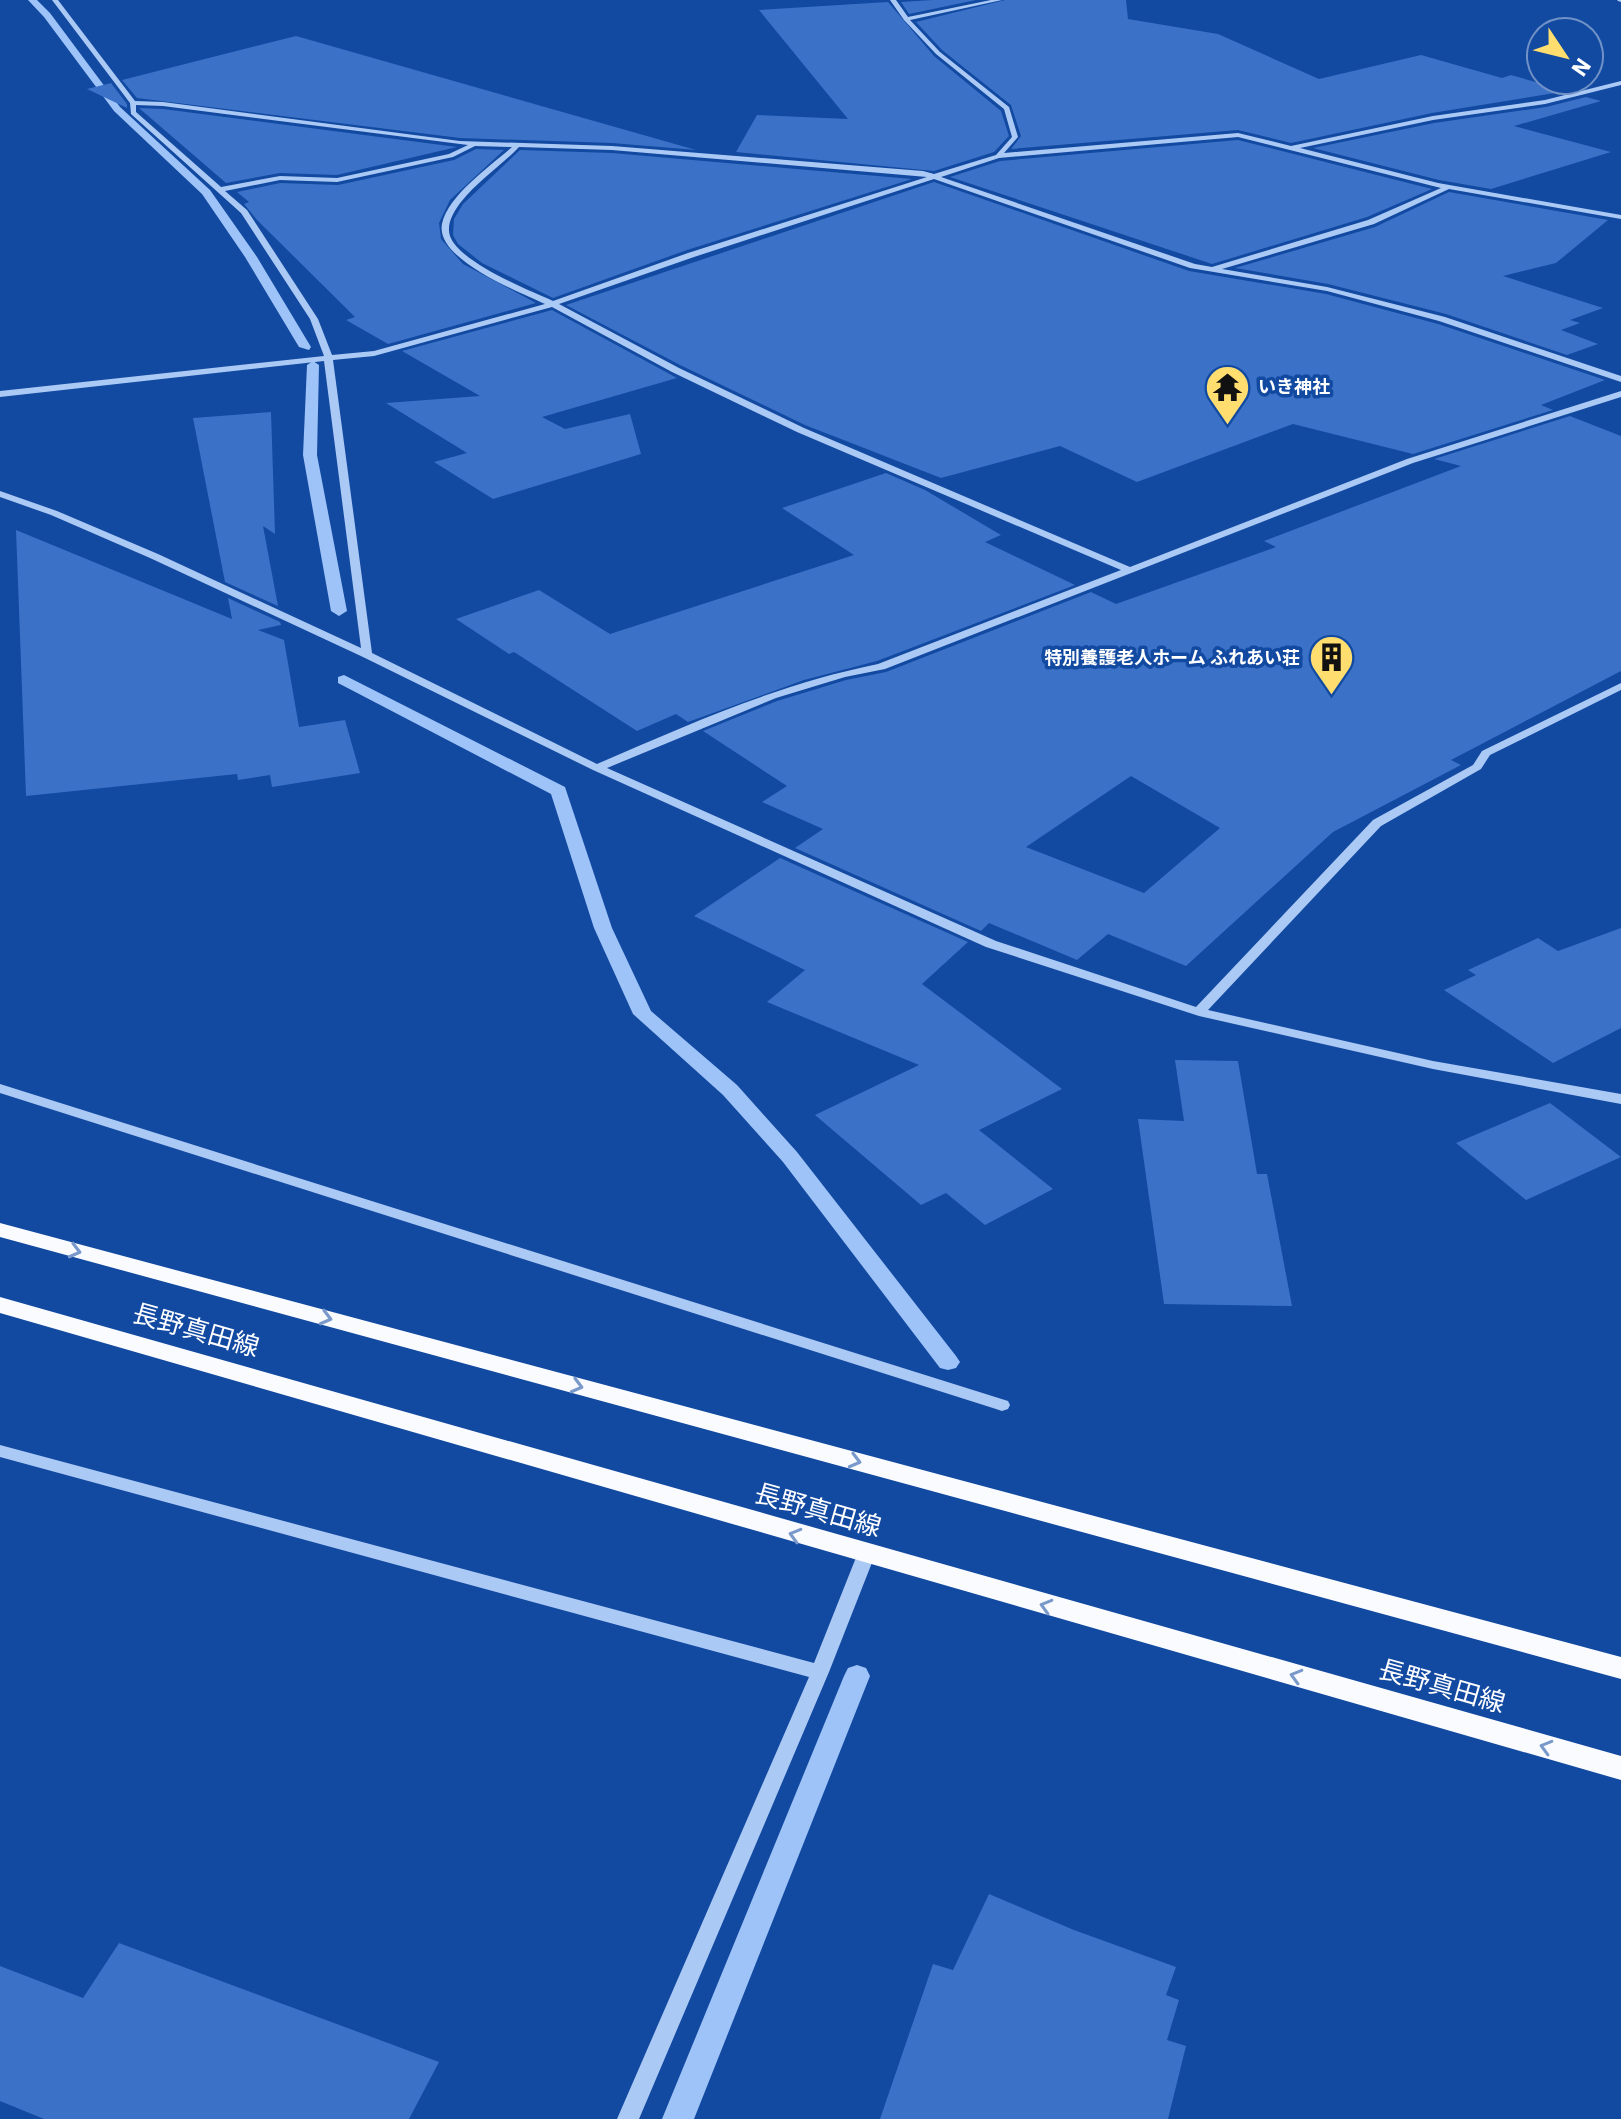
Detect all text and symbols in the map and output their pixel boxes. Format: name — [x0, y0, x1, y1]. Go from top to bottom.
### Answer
north arrow — [1525, 16, 1605, 96]
text: N — [1565, 53, 1598, 83]
temple icon: いき神社 — [1203, 363, 1251, 426]
place label: いき神社 — [1258, 375, 1330, 398]
building icon: 特別養護老人ホーム ふれあい荘 — [1307, 634, 1355, 697]
place label: 特別養護老人ホーム ふれあい荘 — [1044, 646, 1300, 669]
one-way arrow — [68, 1241, 82, 1258]
street label: 長野真田線 — [129, 1295, 263, 1363]
one-way arrow — [319, 1309, 333, 1326]
one-way arrow — [570, 1377, 584, 1394]
one-way arrow — [848, 1452, 862, 1469]
street label: 長野真田線 — [751, 1475, 885, 1543]
one-way arrow — [789, 1527, 803, 1544]
one-way arrow — [1039, 1598, 1053, 1615]
street label: 長野真田線 — [1375, 1651, 1509, 1719]
one-way arrow — [1289, 1669, 1303, 1686]
one-way arrow — [1539, 1740, 1553, 1756]

